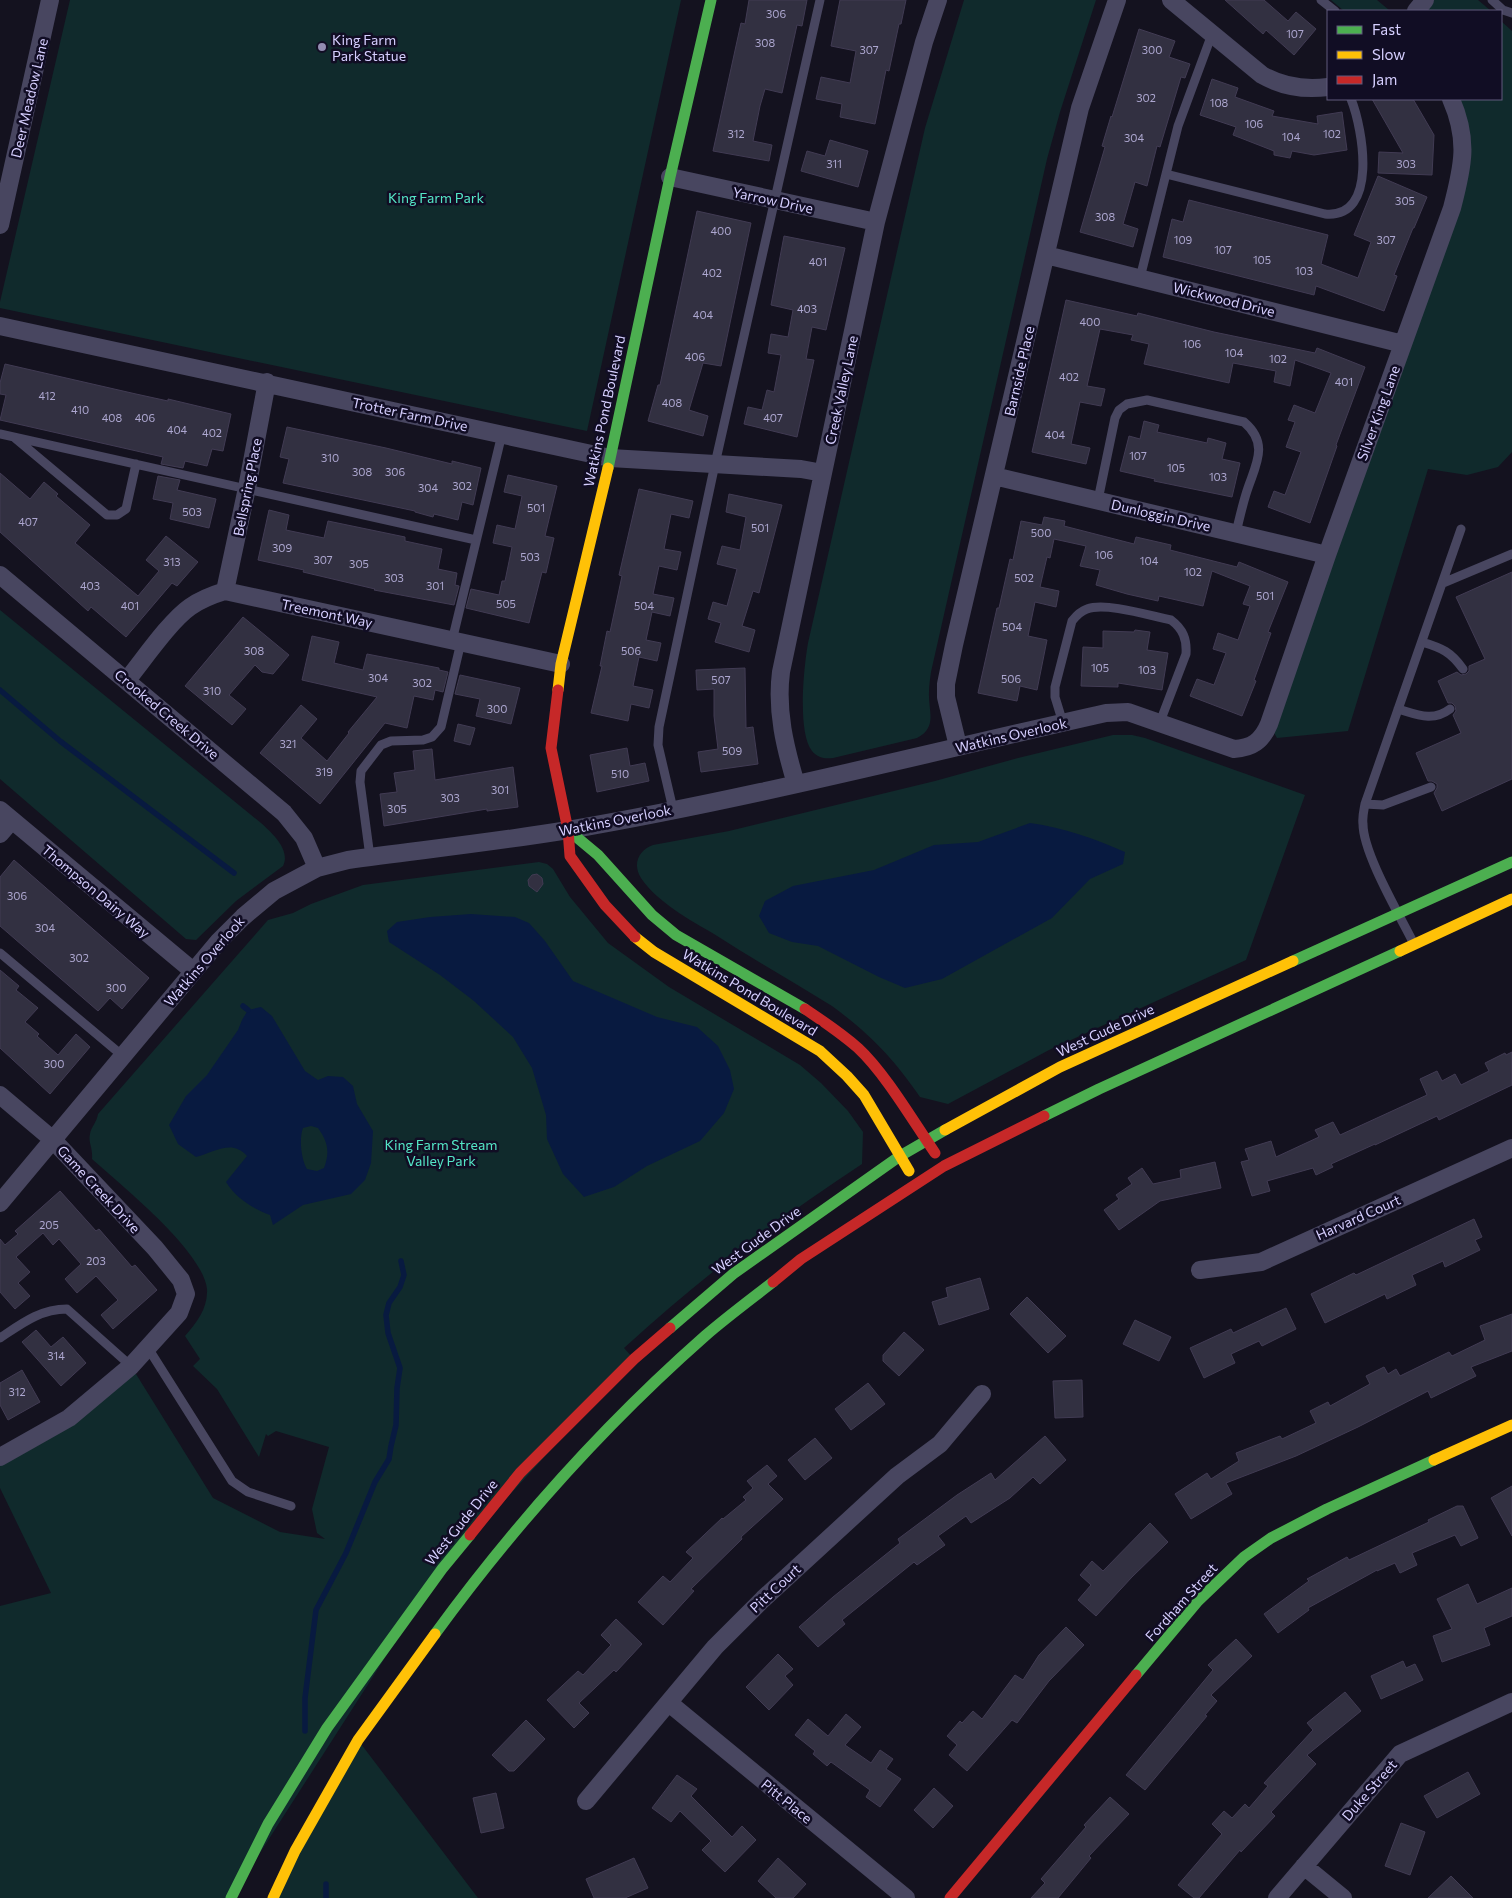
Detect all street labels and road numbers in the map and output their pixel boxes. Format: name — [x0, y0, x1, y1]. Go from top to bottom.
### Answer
street label: Deer Meadow Lane — [7, 37, 51, 159]
street label: Yarrow Drive — [731, 183, 815, 217]
street label: Wickwood Drive — [1171, 278, 1277, 320]
street label: Barnside Place — [1000, 324, 1038, 418]
street label: Watkins Pond Boulevard — [580, 334, 628, 488]
street label: Creek Valley Lane — [821, 334, 861, 446]
street label: Silver King Lane — [1353, 363, 1403, 463]
street label: Trotter Farm Drive — [351, 393, 469, 435]
street label: Bellspring Place — [229, 436, 265, 538]
street label: Dunloggin Drive — [1110, 495, 1212, 535]
street label: Treemont Way — [280, 595, 374, 631]
street label: Crooked Creek Drive — [111, 665, 223, 763]
street label: Watkins Overlook — [954, 714, 1069, 756]
street label: Watkins Overlook — [557, 801, 673, 839]
street label: Thompson Dairy Way — [38, 841, 154, 941]
street label: Watkins Overlook — [160, 912, 248, 1010]
street label: Watkins Pond Boulevard — [679, 945, 821, 1039]
street label: West Gude Drive — [1054, 1000, 1156, 1060]
street label: Game Creek Drive — [54, 1142, 144, 1236]
street label: Harvard Court — [1313, 1191, 1403, 1243]
street label: West Gude Drive — [708, 1202, 804, 1278]
street label: West Gude Drive — [421, 1476, 501, 1568]
street label: Fordham Street — [1141, 1559, 1221, 1645]
street label: Pitt Court — [746, 1560, 804, 1616]
street label: Duke Street — [1338, 1756, 1400, 1824]
street label: Pitt Place — [758, 1775, 816, 1827]

